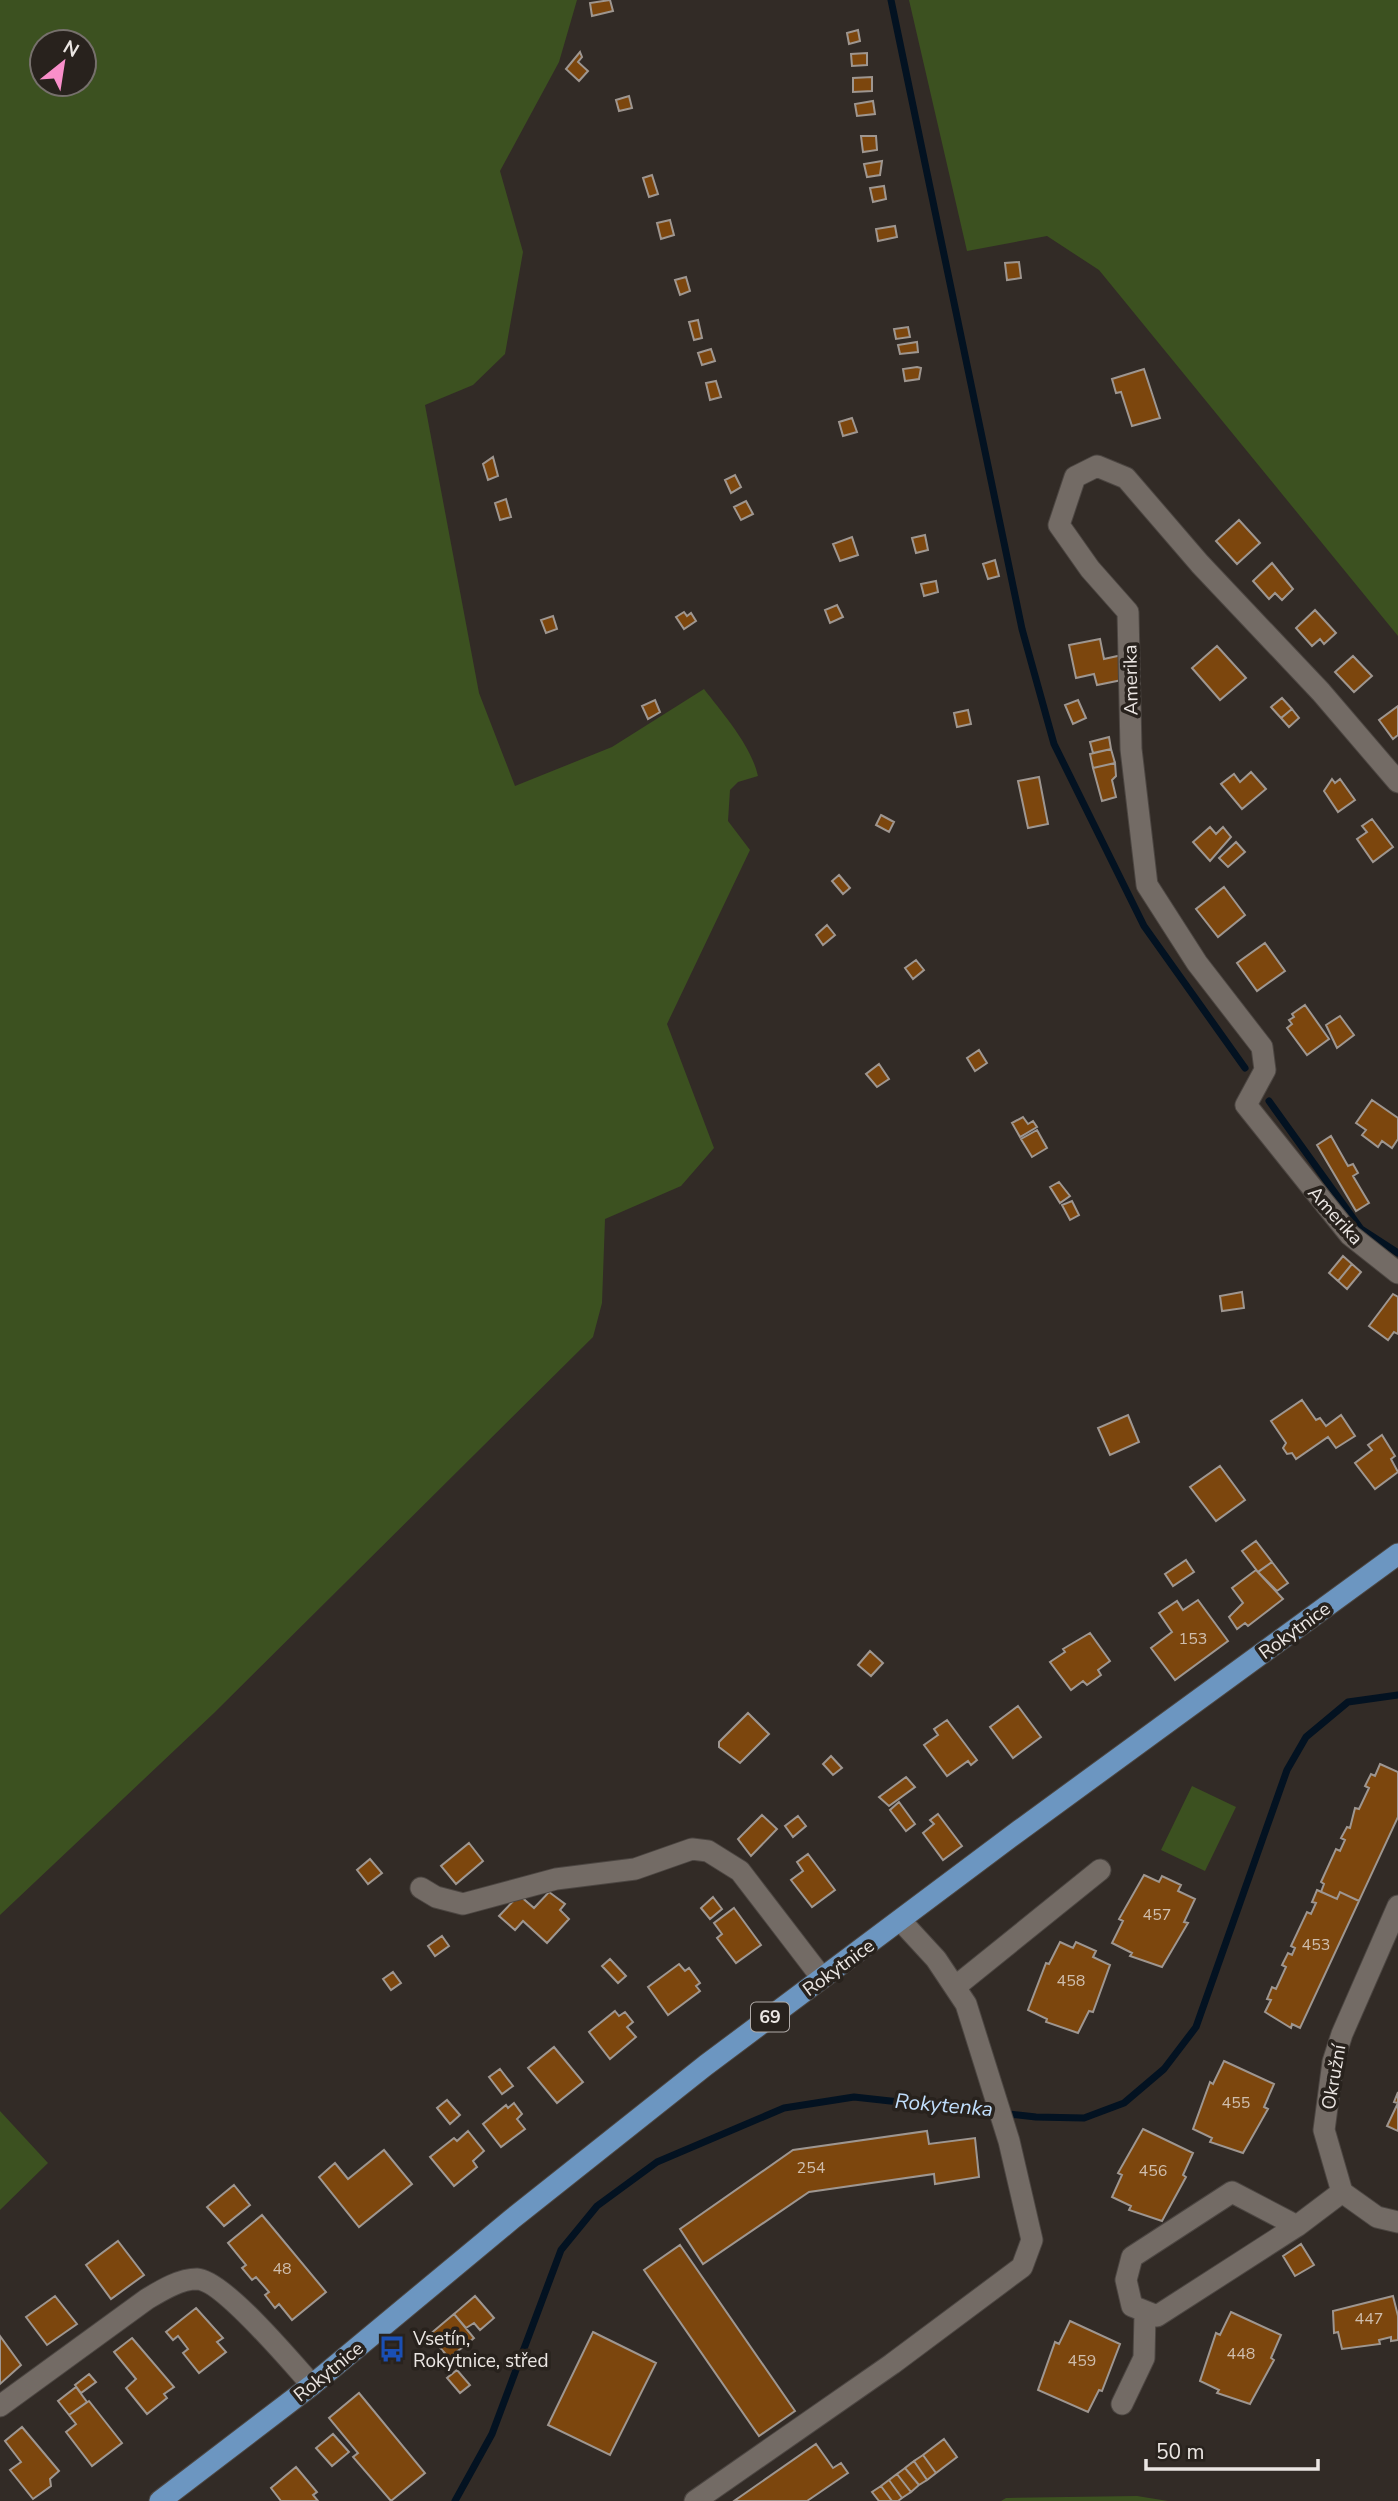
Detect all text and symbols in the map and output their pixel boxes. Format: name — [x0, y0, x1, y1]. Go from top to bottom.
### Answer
north arrow — [28, 28, 98, 98]
text: N — [58, 34, 84, 64]
street label: Amerika — [1117, 644, 1145, 716]
street label: Amerika — [1302, 1181, 1369, 1251]
street label: Rokytnice — [1253, 1596, 1336, 1666]
house number: 153 — [1179, 1628, 1207, 1650]
house number: 457 — [1143, 1904, 1171, 1926]
street label: Rokytnice — [797, 1933, 880, 2003]
house number: 453 — [1302, 1934, 1330, 1956]
house number: 458 — [1057, 1970, 1085, 1992]
road number: 69 — [751, 2003, 789, 2032]
street label: Okružní — [1315, 2041, 1353, 2112]
water label: Rokytenka — [894, 2087, 994, 2123]
house number: 455 — [1222, 2092, 1250, 2114]
house number: 254 — [797, 2157, 826, 2179]
house number: 456 — [1139, 2160, 1167, 2182]
house number: 48 — [272, 2258, 292, 2280]
house number: 447 — [1355, 2308, 1383, 2330]
place label: Vsetín, Rokytnice, střed — [412, 2326, 549, 2374]
bus stop icon: Vsetín, Rokytnice, střed — [377, 2334, 407, 2364]
street label: Rokytnice — [288, 2336, 369, 2408]
house number: 448 — [1227, 2343, 1255, 2365]
house number: 459 — [1068, 2350, 1096, 2372]
scale bar — [1146, 2428, 1318, 2472]
text: 50 m — [1156, 2438, 1205, 2466]

